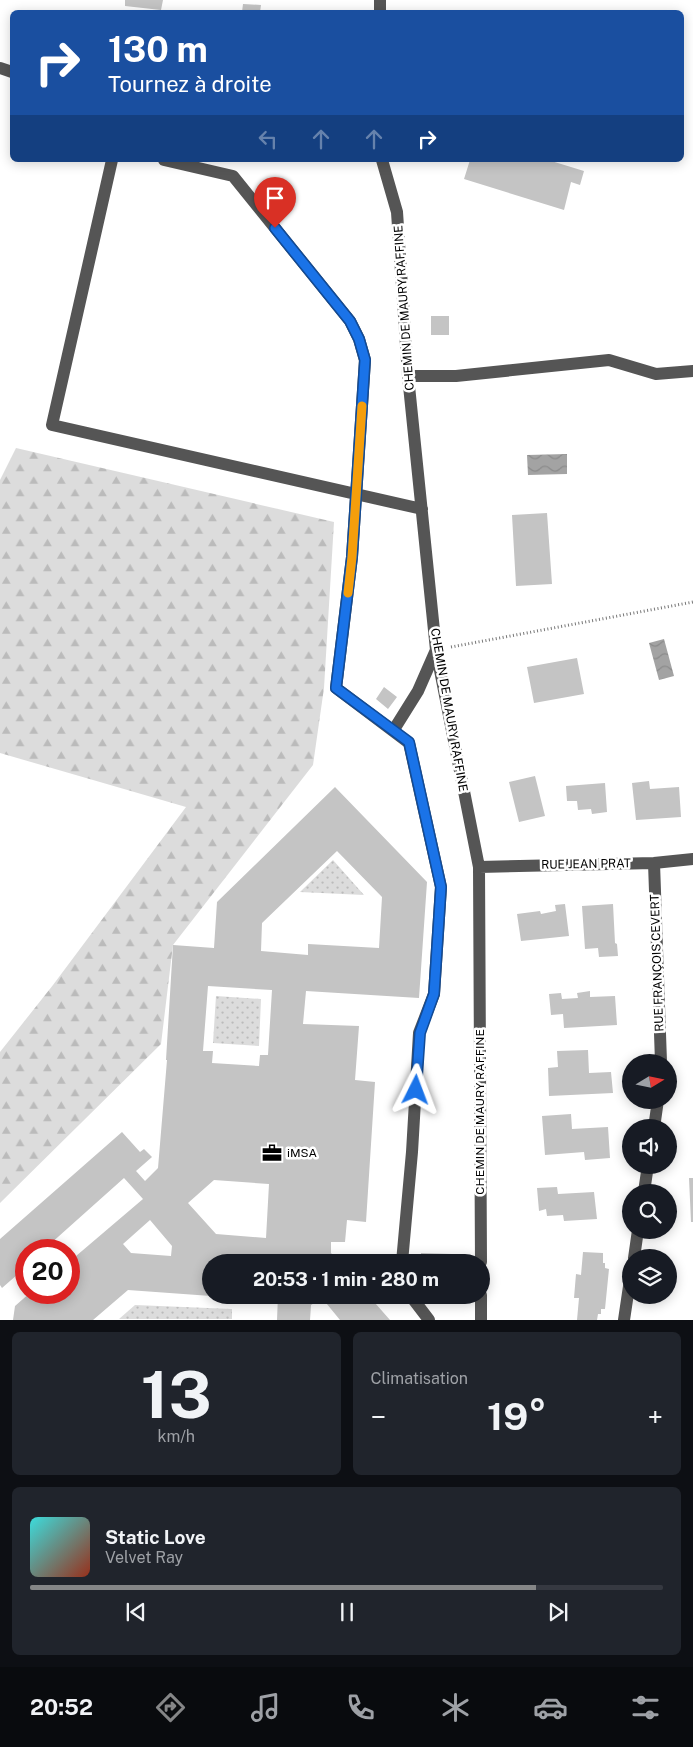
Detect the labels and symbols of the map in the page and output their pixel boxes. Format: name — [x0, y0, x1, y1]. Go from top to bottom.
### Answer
pin — [254, 177, 296, 228]
street label: CHEMIN DE MAURY RAFFINE — [391, 225, 417, 391]
street label: CHEMIN DE MAURY RAFFINE — [428, 627, 470, 793]
street label: RUE JEAN PRAT — [541, 856, 631, 872]
street label: RUE FRANÇOIS CEVERT — [648, 894, 666, 1032]
street label: CHEMIN DE MAURY RAFFINE — [473, 1029, 487, 1195]
north arrow — [622, 1054, 678, 1109]
position arrow — [389, 1063, 441, 1115]
office icon: iMSA — [261, 1142, 283, 1164]
place label: iMSA — [287, 1146, 317, 1160]
speed limit sign: 20 — [15, 1239, 80, 1304]

